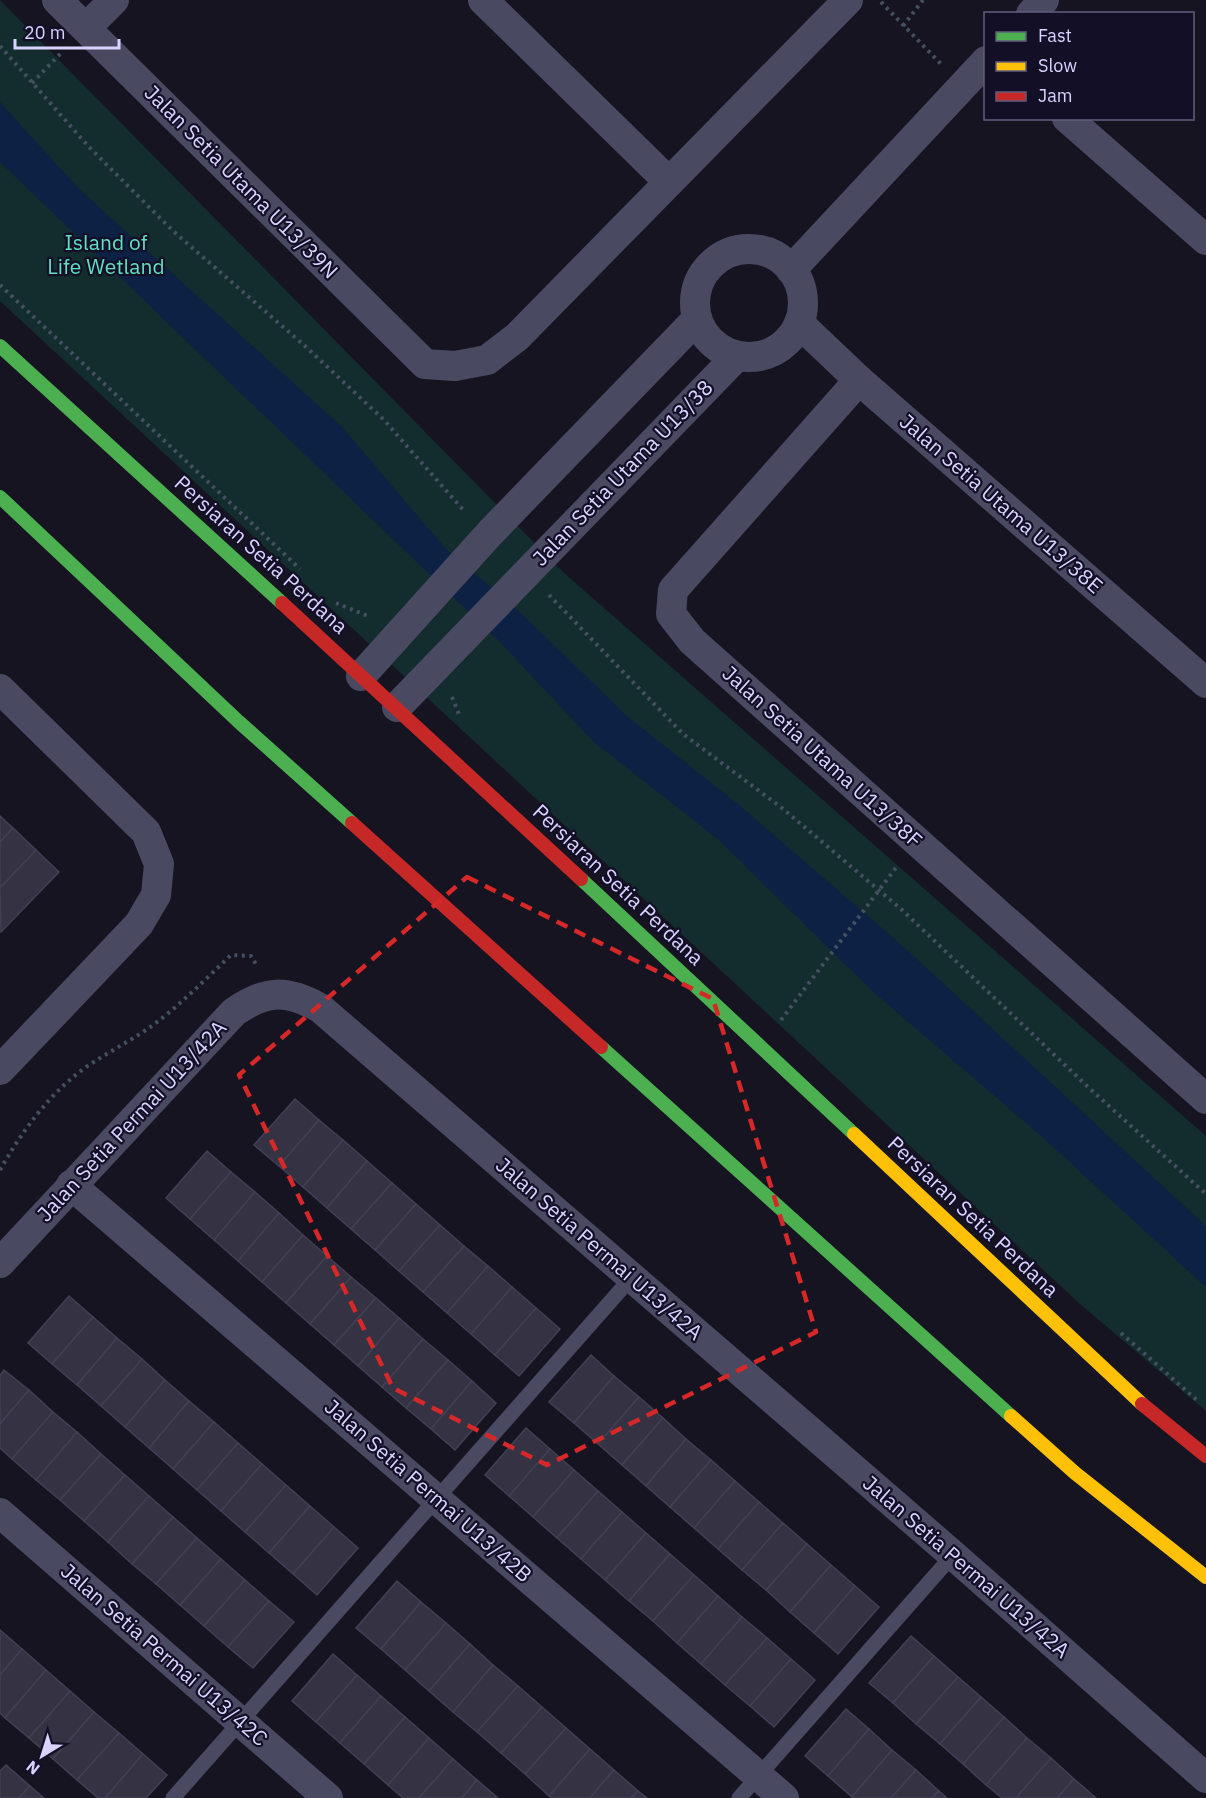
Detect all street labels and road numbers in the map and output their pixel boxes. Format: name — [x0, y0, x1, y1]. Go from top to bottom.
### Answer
street label: Jalan Setia Utama U13/39N — [139, 78, 345, 284]
street label: Jalan Setia Utama U13/38 — [526, 373, 719, 571]
street label: Jalan Setia Utama U13/38E — [894, 407, 1109, 599]
street label: Persiaran Setia Perdana — [169, 469, 354, 640]
street label: Jalan Setia Utama U13/38F — [717, 659, 929, 854]
street label: Persiaran Setia Perdana — [527, 797, 710, 971]
street label: Jalan Setia Permai U13/42A — [30, 1014, 232, 1227]
street label: Persiaran Setia Perdana — [882, 1129, 1065, 1303]
street label: Jalan Setia Permai U13/42A — [490, 1151, 709, 1346]
street label: Jalan Setia Permai U13/42B — [319, 1392, 538, 1588]
street label: Jalan Setia Permai U13/42A — [857, 1469, 1076, 1664]
street label: Jalan Setia Permai U13/42C — [55, 1557, 274, 1752]

